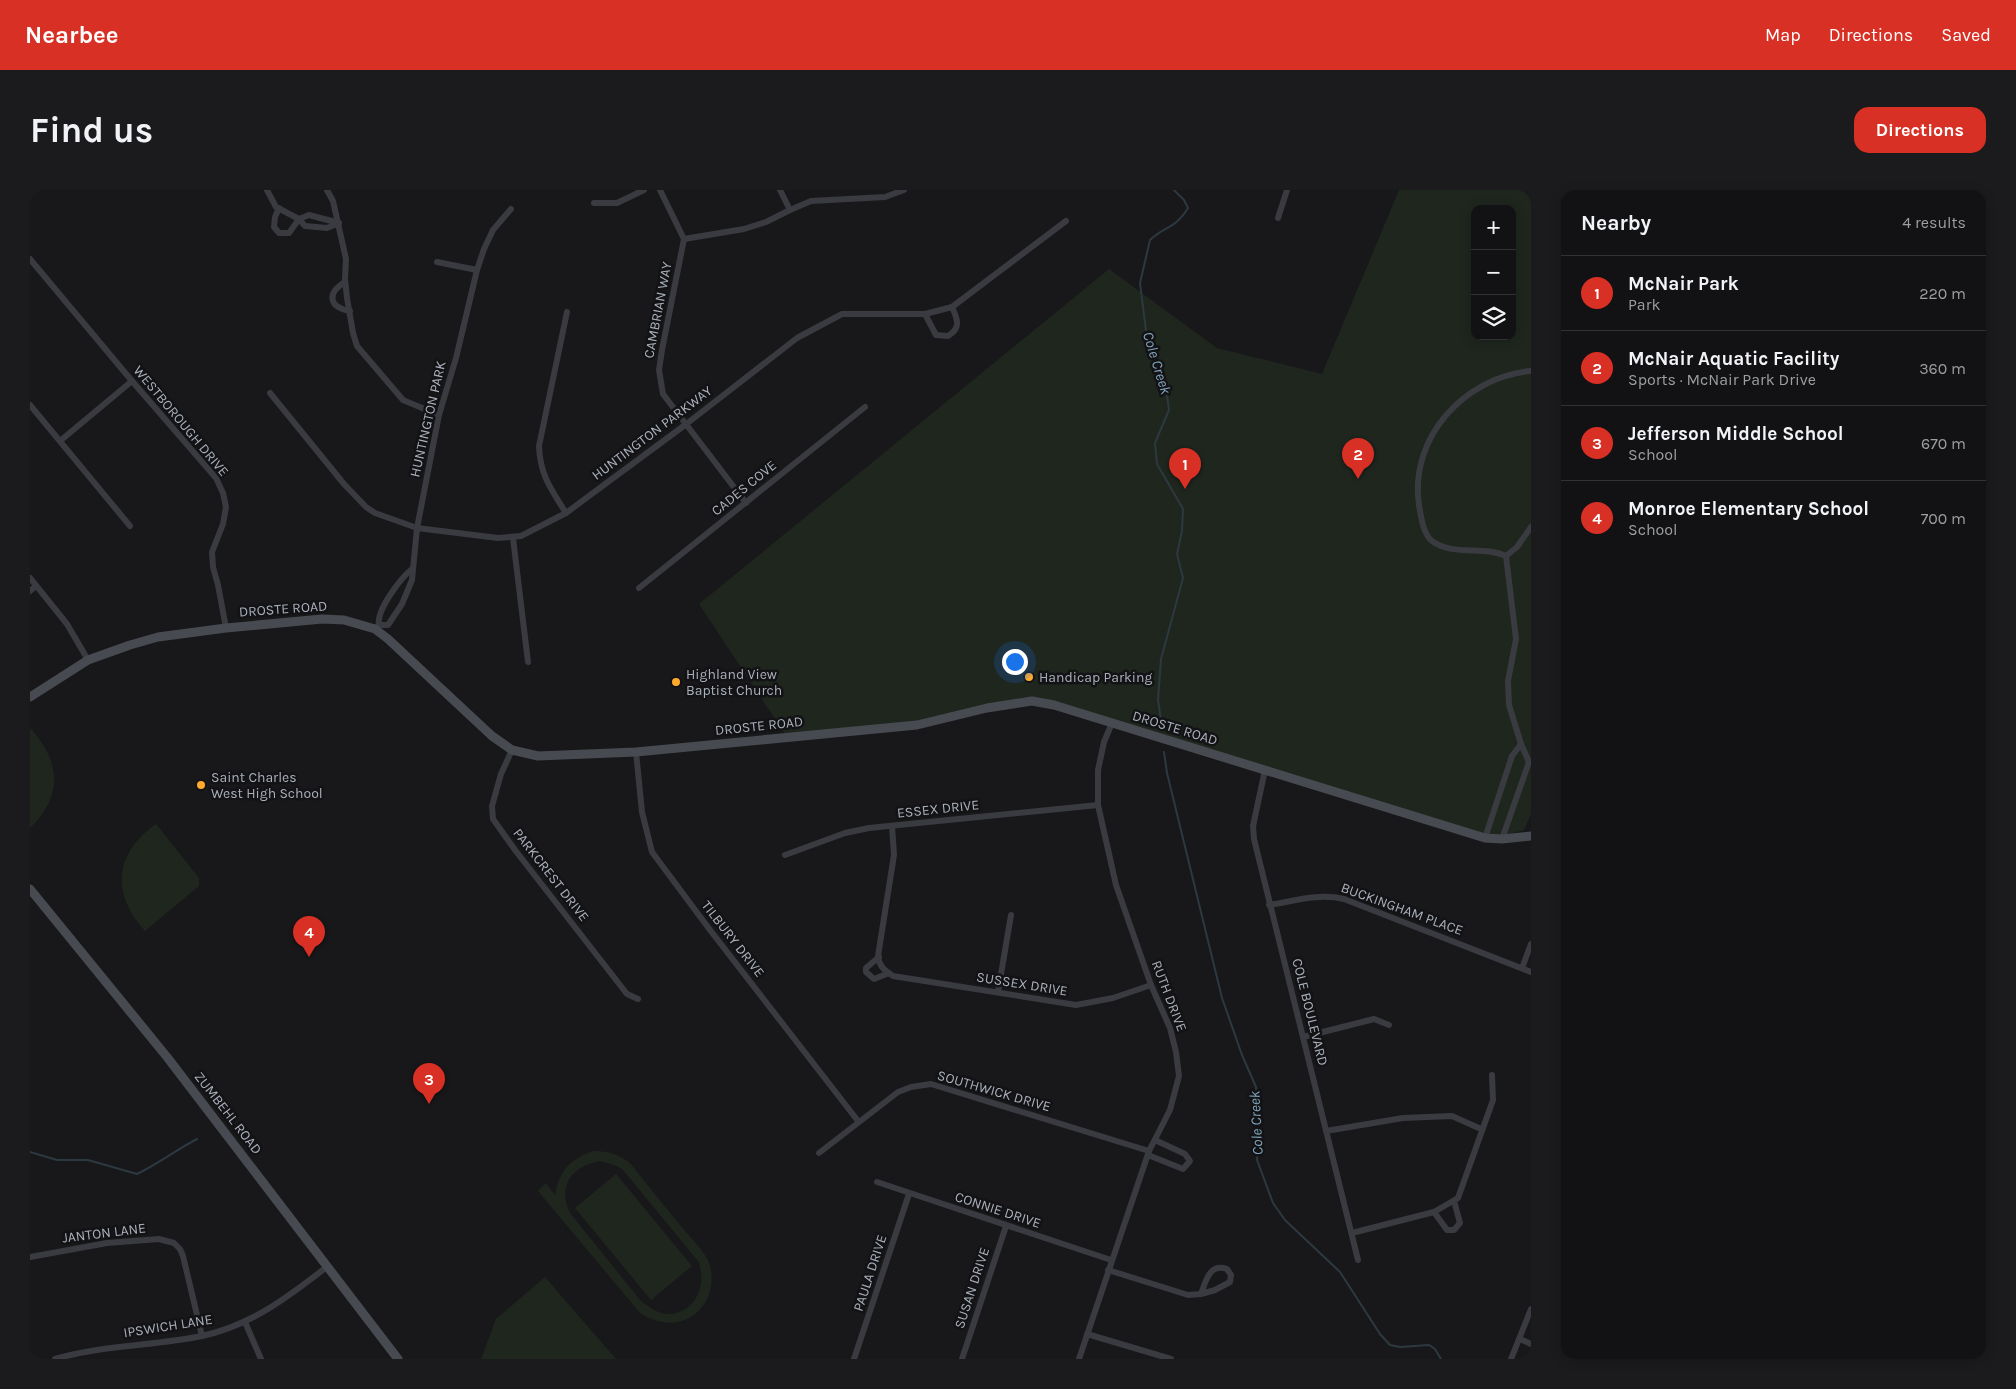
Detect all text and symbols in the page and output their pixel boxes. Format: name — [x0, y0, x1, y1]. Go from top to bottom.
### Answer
text: Nearbee — [25, 21, 119, 49]
text: Map — [1765, 24, 1801, 46]
text: Directions — [1829, 24, 1913, 46]
text: Saved — [1941, 24, 1991, 46]
button: Directions — [1854, 107, 1986, 153]
text: Find us — [30, 110, 153, 151]
map controls — [1471, 205, 1516, 340]
button: + — [1471, 205, 1516, 250]
text: Nearby — [1581, 211, 1651, 235]
text: 4 results — [1902, 213, 1966, 232]
button: − — [1471, 250, 1516, 295]
street label: CAMBRIAN WAY — [640, 260, 676, 360]
text: McNair Park — [1628, 273, 1739, 295]
text: 1 — [1594, 284, 1600, 303]
text: 220 m — [1919, 284, 1966, 303]
button: layers — [1471, 295, 1516, 340]
text: Park — [1628, 295, 1660, 314]
water label: Cole Creek — [1139, 330, 1175, 397]
text: McNair Aquatic Facility — [1628, 348, 1839, 370]
street label: HUNTINGTON PARK — [406, 359, 450, 479]
text: 2 — [1592, 359, 1602, 378]
text: 360 m — [1919, 359, 1966, 378]
street label: WESTBOROUGH DRIVE — [130, 362, 232, 480]
text: Sports · McNair Park Drive — [1628, 370, 1816, 389]
street label: HUNTINGTON PARKWAY — [588, 382, 716, 484]
text: Jefferson Middle School — [1628, 423, 1844, 445]
text: 3 — [1592, 434, 1602, 453]
text: 670 m — [1921, 434, 1966, 453]
pin: 2 — [1342, 438, 1374, 479]
text: School — [1628, 445, 1678, 464]
pin: 1 — [1169, 448, 1201, 489]
street label: CADES COVE — [708, 457, 780, 519]
text: Monroe Elementary School — [1628, 498, 1869, 520]
text: 4 — [1592, 509, 1602, 528]
text: 700 m — [1921, 509, 1966, 528]
text: School — [1628, 520, 1678, 539]
street label: DROSTE ROAD — [238, 597, 328, 621]
your location — [1002, 649, 1028, 675]
place label: Highland View Baptist Church — [686, 666, 782, 699]
place label: Handicap Parking — [1039, 669, 1152, 686]
marker: Handicap Parking — [1023, 671, 1035, 683]
marker: Highland View Baptist Church — [670, 676, 682, 688]
street label: DROSTE ROAD — [1130, 707, 1220, 749]
street label: DROSTE ROAD — [714, 713, 804, 739]
place label: Saint Charles West High School — [211, 769, 323, 802]
marker: Saint Charles West High School — [195, 779, 207, 791]
street label: ESSEX DRIVE — [896, 796, 980, 822]
street label: PARKCREST DRIVE — [509, 825, 593, 925]
street label: BUCKINGHAM PLACE — [1339, 879, 1465, 939]
street label: TILBURY DRIVE — [698, 897, 768, 981]
pin: 4 — [293, 916, 325, 957]
street label: COLE BOULEVARD — [1288, 957, 1332, 1067]
street label: RUTH DRIVE — [1148, 958, 1190, 1034]
street label: SUSSEX DRIVE — [975, 968, 1069, 1000]
pin: 3 — [413, 1063, 445, 1104]
street label: SOUTHWICK DRIVE — [935, 1067, 1053, 1115]
street label: ZUMBEHL ROAD — [191, 1068, 265, 1158]
water label: Cole Creek — [1245, 1090, 1267, 1156]
street label: CONNIE DRIVE — [953, 1188, 1043, 1232]
street label: JANTON LANE — [61, 1219, 147, 1247]
street label: PAULA DRIVE — [850, 1232, 890, 1314]
street label: SUSAN DRIVE — [951, 1245, 993, 1331]
street label: IPSWICH LANE — [122, 1311, 214, 1341]

